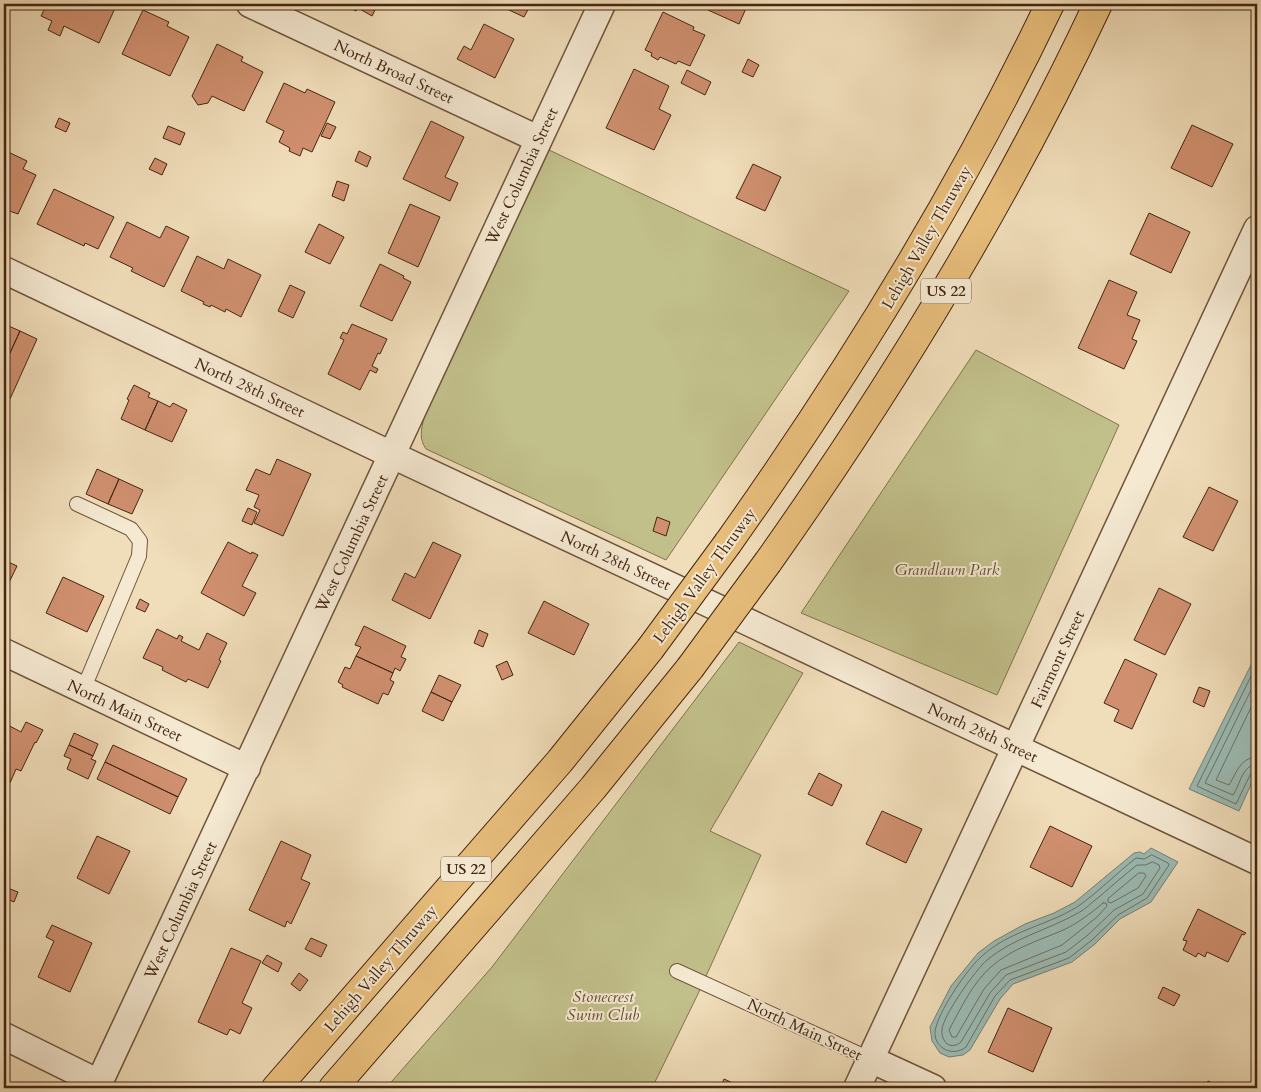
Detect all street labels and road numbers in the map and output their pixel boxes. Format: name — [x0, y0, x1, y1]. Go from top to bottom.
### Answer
street label: North Broad Street — [330, 34, 457, 109]
street label: West Columbia Street — [480, 104, 564, 250]
street label: Lehigh Valley Thruway — [877, 161, 977, 313]
road number: US 22 — [921, 278, 971, 304]
street label: North 28th Street — [191, 353, 308, 423]
street label: West Columbia Street — [310, 471, 394, 617]
street label: Lehigh Valley Thruway — [648, 503, 762, 648]
street label: North 28th Street — [557, 526, 674, 596]
street label: Fairmont Street — [1026, 607, 1090, 712]
street label: North Main Street — [63, 675, 186, 747]
street label: North 28th Street — [924, 698, 1041, 768]
street label: West Columbia Street — [139, 838, 223, 984]
road number: US 22 — [441, 856, 491, 882]
street label: Lehigh Valley Thruway — [319, 900, 443, 1037]
street label: North Main Street — [743, 994, 866, 1066]

